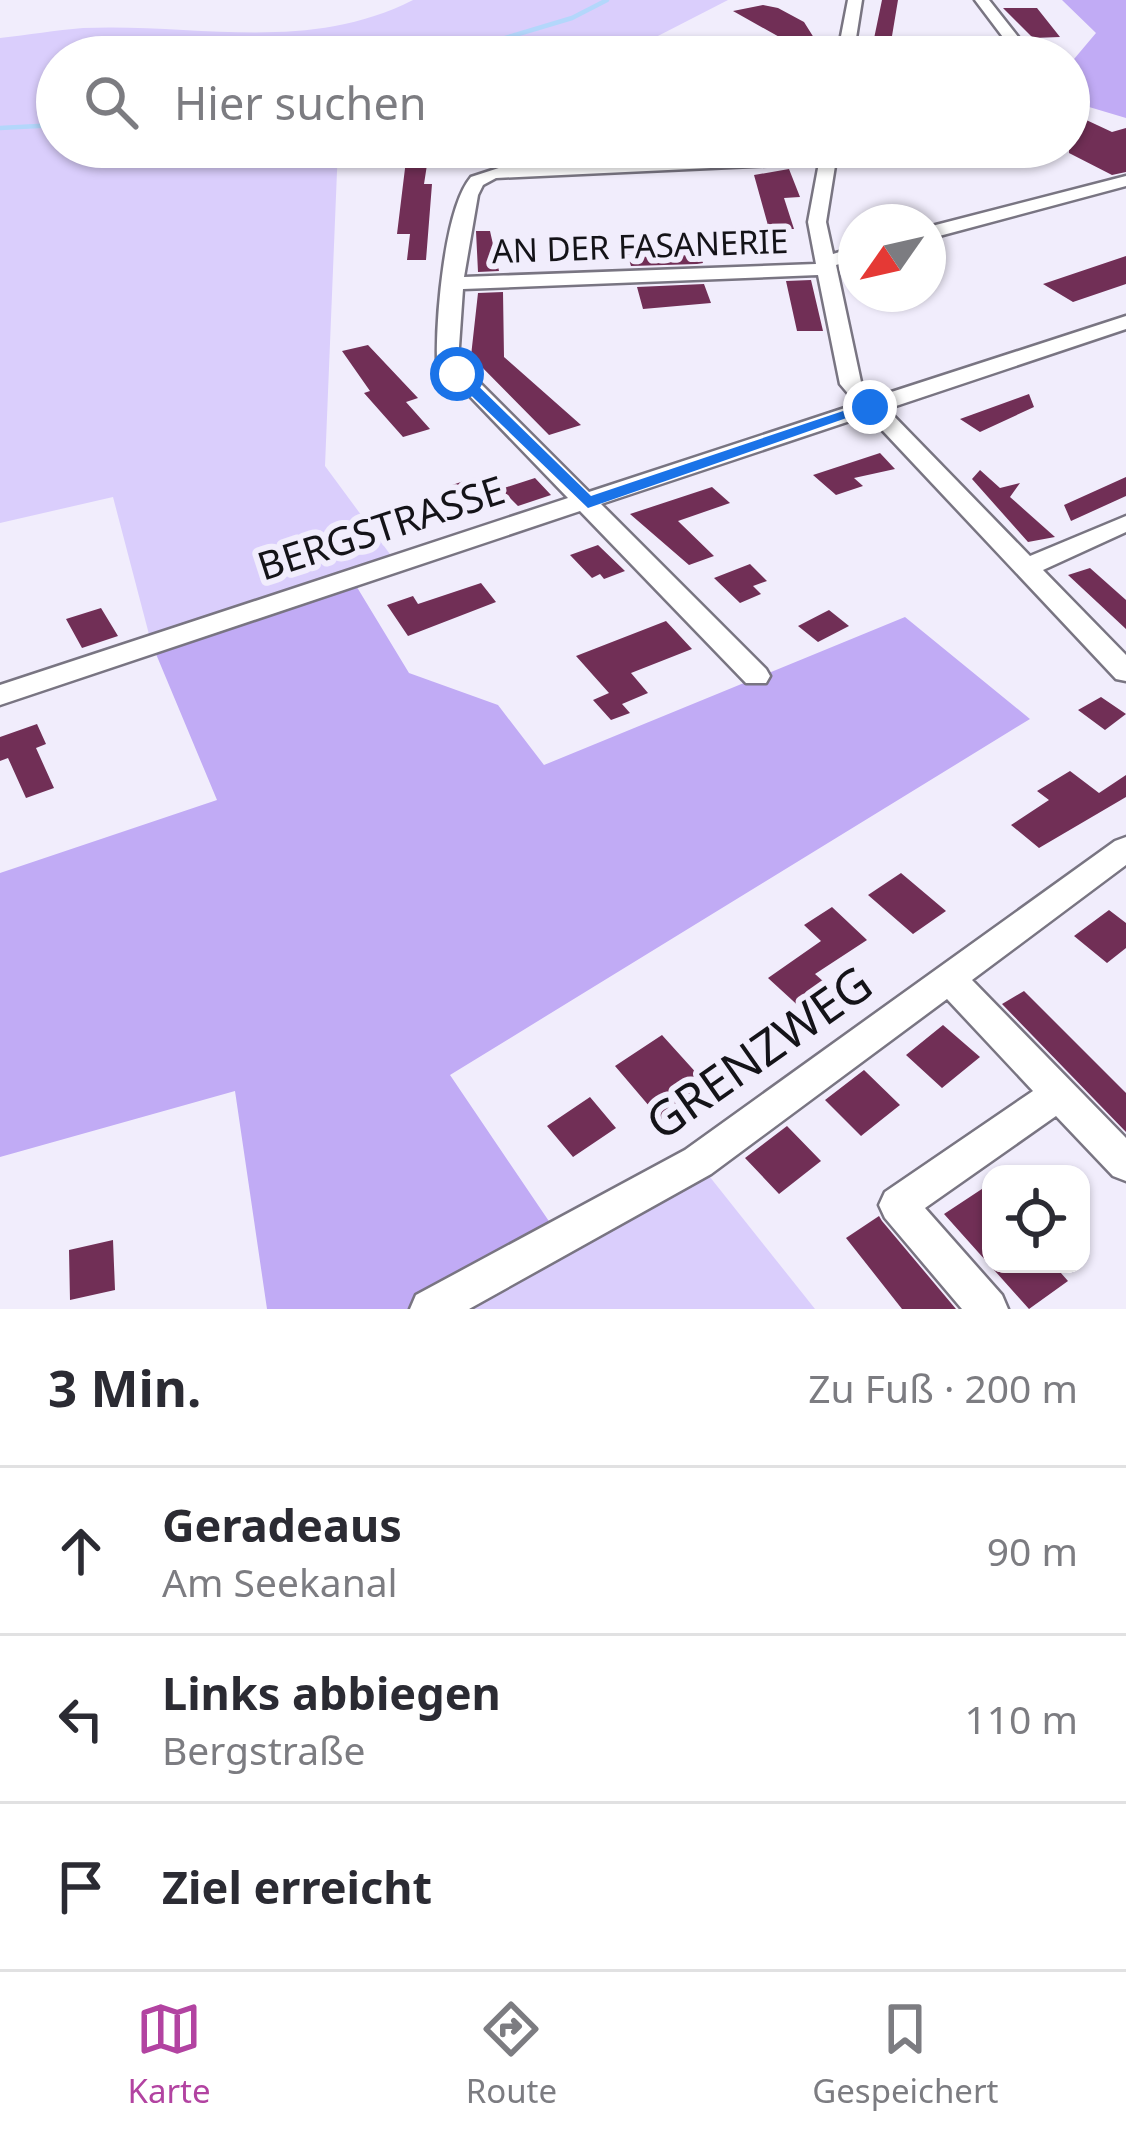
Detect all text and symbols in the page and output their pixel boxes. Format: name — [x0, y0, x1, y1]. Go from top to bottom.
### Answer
search box — [36, 36, 1090, 168]
icon: search — [78, 69, 144, 135]
text: Hier suchen — [174, 72, 427, 133]
north arrow — [838, 204, 946, 312]
street label: AN DER FASANERIE — [491, 218, 789, 273]
route start — [430, 347, 484, 401]
route end — [843, 380, 897, 434]
street label: BERGSTRASSE — [250, 462, 511, 591]
street label: GRENZWEG — [632, 950, 884, 1153]
map controls — [982, 1165, 1090, 1273]
button: locate — [982, 1165, 1090, 1273]
text: 3 Min. — [48, 1352, 201, 1422]
text: Zu Fuß · 200 m — [808, 1361, 1078, 1414]
text: Geradeaus — [162, 1494, 402, 1555]
icon: ahead — [48, 1518, 114, 1584]
text: 90 m — [987, 1524, 1078, 1577]
text: Am Seekanal — [162, 1555, 398, 1608]
text: Links abbiegen — [162, 1662, 501, 1723]
icon: left — [48, 1686, 114, 1752]
text: 110 m — [964, 1692, 1078, 1745]
text: Bergstraße — [162, 1723, 366, 1776]
icon: arrive — [48, 1854, 114, 1920]
text: Ziel erreicht — [162, 1856, 432, 1917]
tab: Karte — [128, 1996, 211, 2113]
tab: Route — [466, 1996, 557, 2113]
tab: Gespeichert — [812, 1996, 998, 2113]

